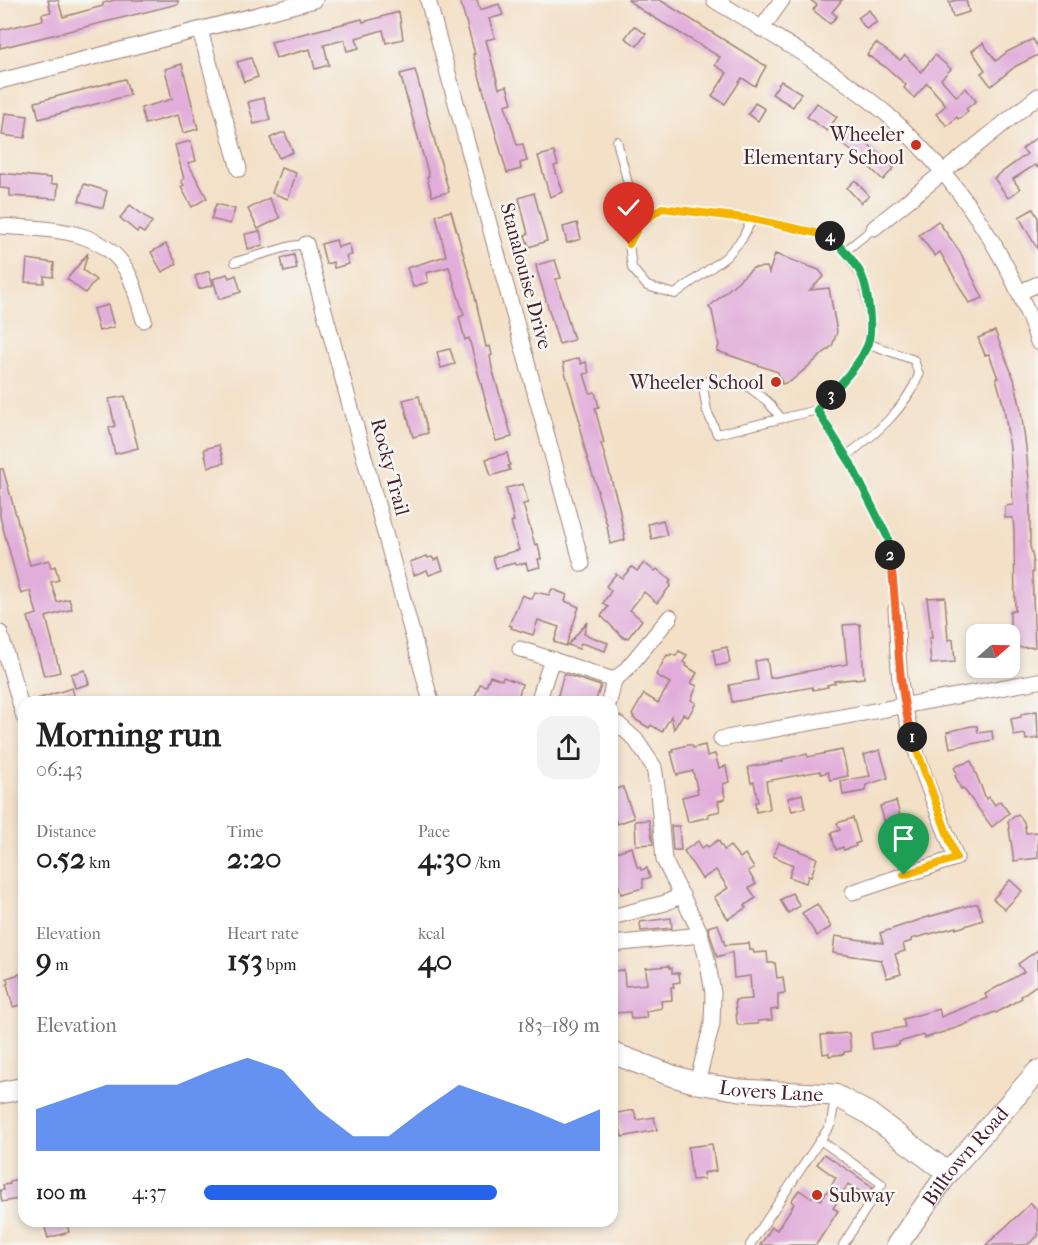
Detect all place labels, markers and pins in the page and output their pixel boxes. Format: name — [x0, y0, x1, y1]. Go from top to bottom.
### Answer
place label: Wheeler Elementary School — [743, 123, 904, 169]
marker: Wheeler Elementary School — [909, 138, 923, 152]
pin — [603, 182, 654, 244]
pin: 4 — [815, 221, 845, 251]
place label: Wheeler School — [629, 371, 764, 394]
marker: Wheeler School — [769, 375, 783, 389]
pin: 3 — [816, 380, 846, 410]
pin: 2 — [875, 540, 905, 570]
pin: 1 — [897, 722, 927, 752]
pin — [878, 813, 929, 875]
place label: Subway — [829, 1184, 896, 1207]
marker: Subway — [810, 1188, 824, 1202]

